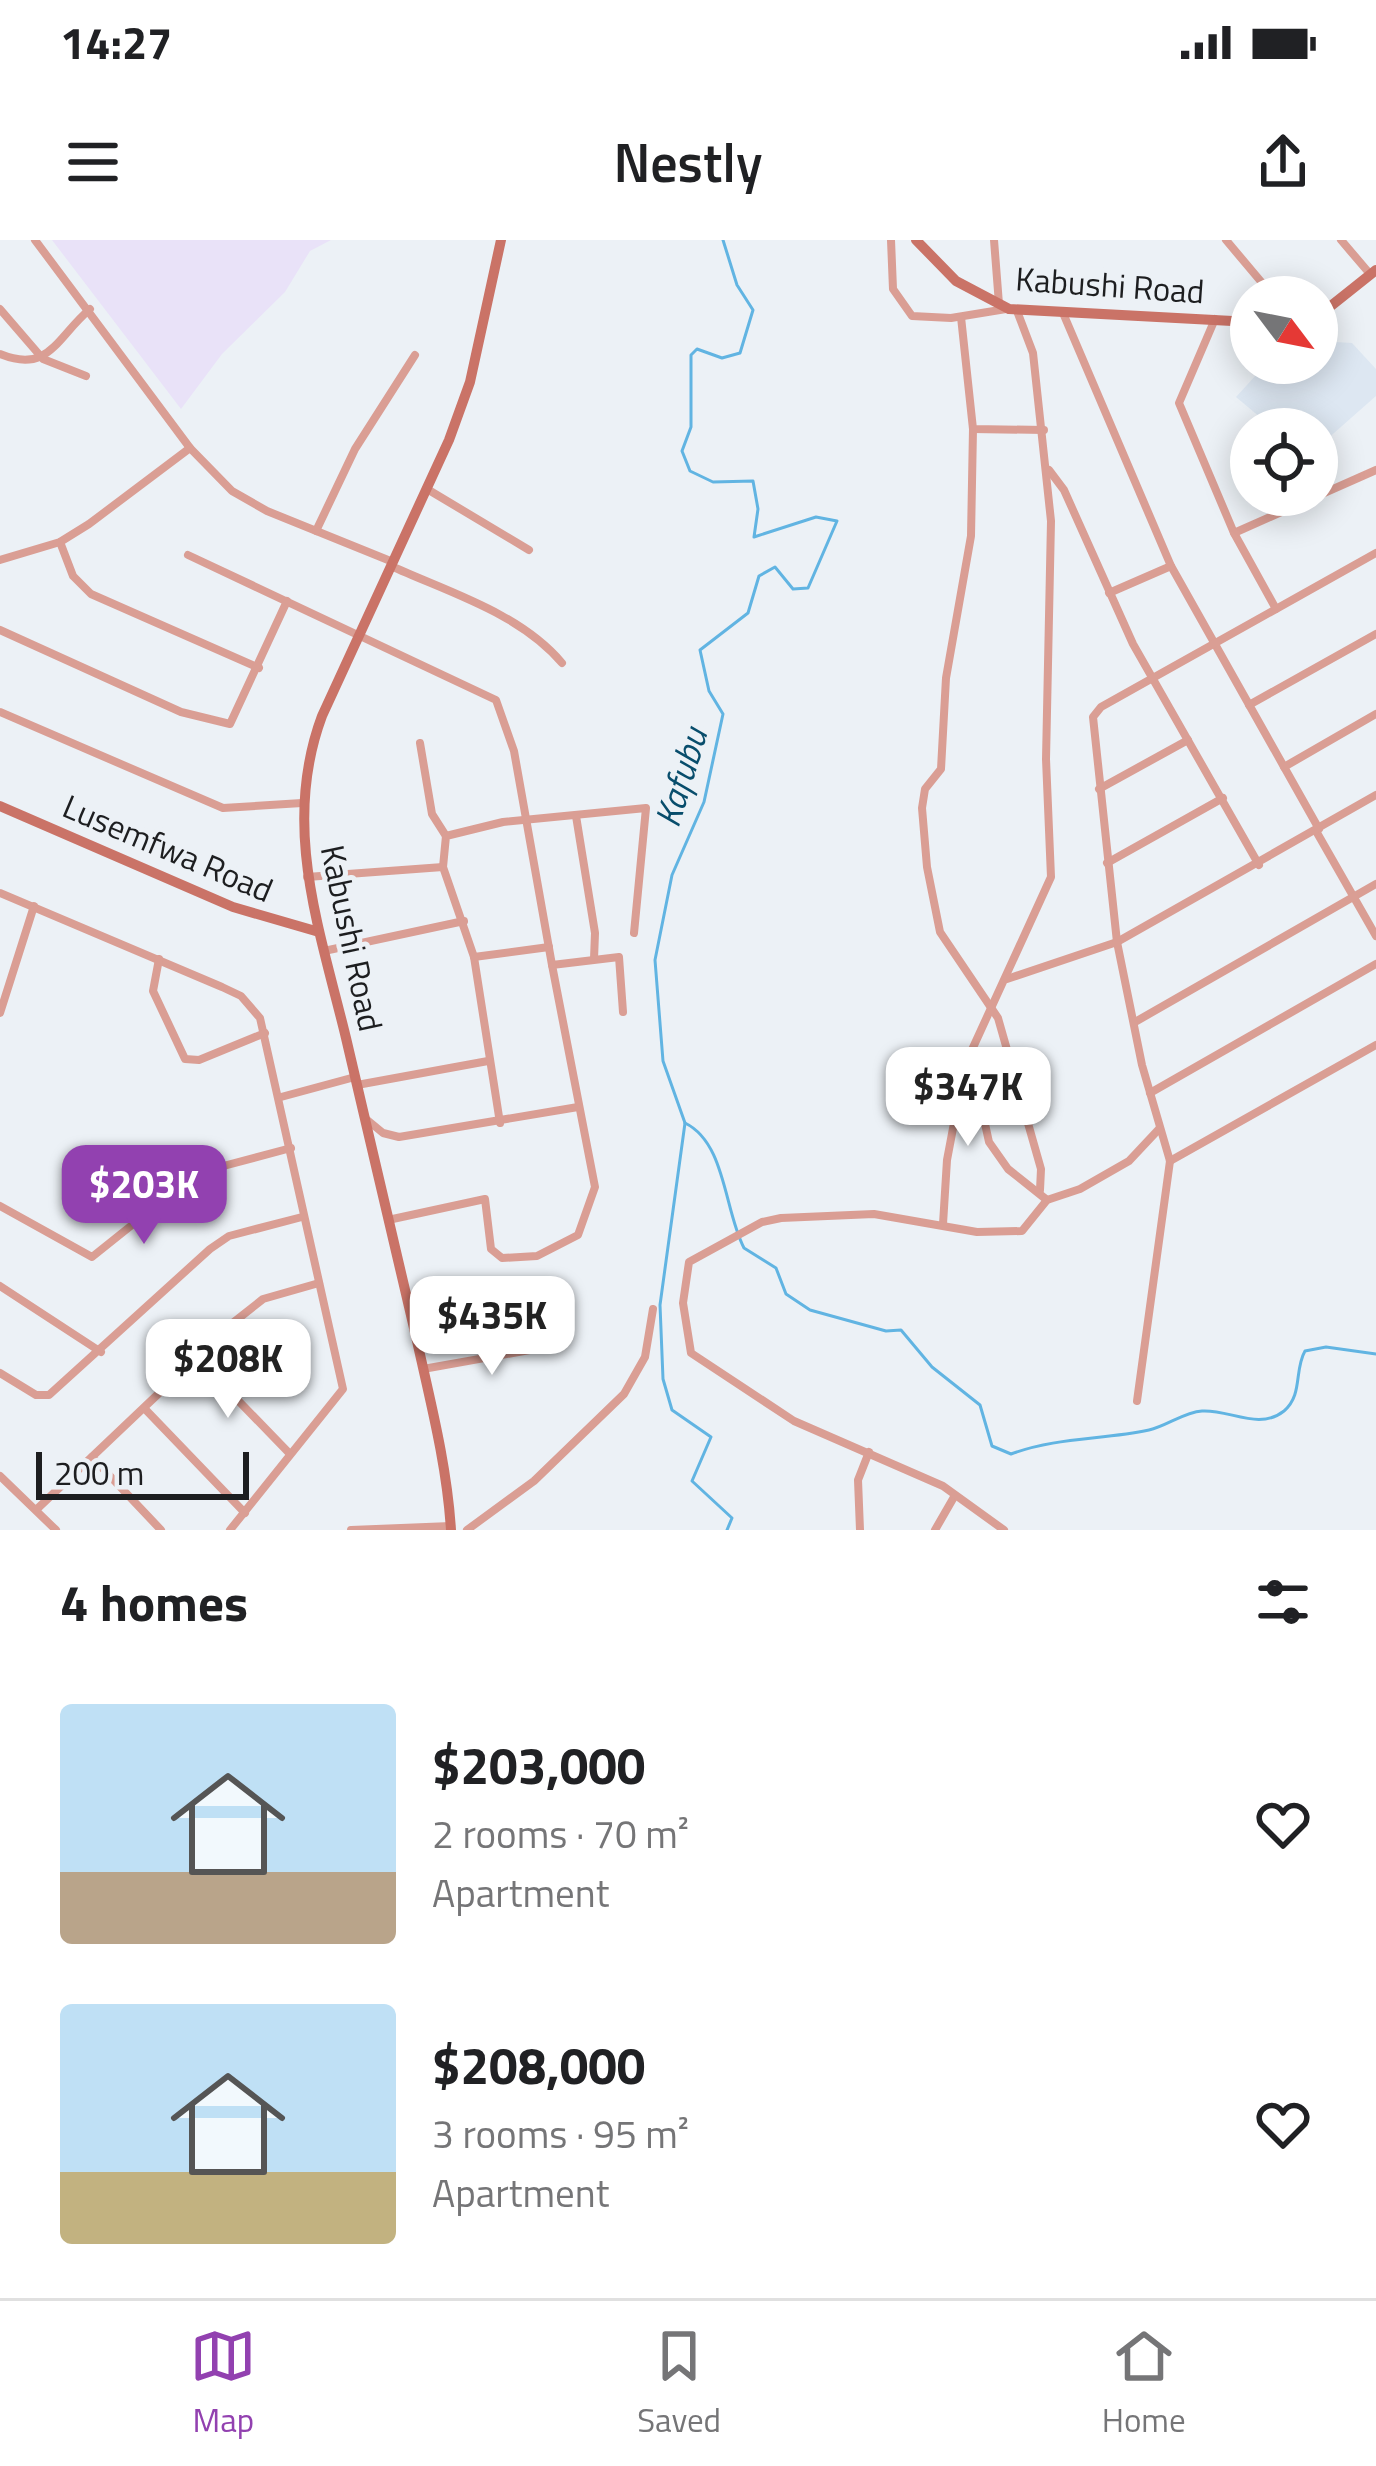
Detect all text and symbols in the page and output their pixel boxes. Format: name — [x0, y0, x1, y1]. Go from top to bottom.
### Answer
text: 14:27 — [60, 8, 172, 76]
text: Nestly — [613, 121, 763, 203]
icon: menu — [60, 129, 126, 195]
icon: share — [1250, 129, 1316, 195]
street label: Kabushi Road — [1014, 253, 1206, 317]
north arrow — [1230, 276, 1338, 384]
map controls — [1230, 276, 1338, 516]
button: locate — [1230, 408, 1338, 516]
water label: Kafubu — [639, 719, 722, 833]
street label: Lusemfwa Road — [55, 781, 281, 915]
street label: Kabushi Road — [308, 840, 396, 1036]
pin: $347K — [884, 1047, 1052, 1149]
text: $347K — [913, 1056, 1023, 1115]
pin: $203K — [60, 1145, 228, 1247]
text: $203K — [89, 1154, 199, 1213]
pin: $435K — [408, 1276, 576, 1378]
text: $435K — [437, 1285, 547, 1344]
pin: $208K — [144, 1319, 312, 1421]
text: $208K — [173, 1328, 283, 1387]
scale bar — [36, 1446, 249, 1499]
text: 200 m — [54, 1448, 144, 1498]
text: 4 homes — [60, 1563, 248, 1641]
icon: filters — [1250, 1569, 1316, 1635]
text: $203,000 — [432, 1726, 645, 1804]
icon: home — [156, 1752, 300, 1896]
icon: heart — [1250, 1791, 1316, 1857]
text: 2 rooms · 70 m² — [432, 1804, 689, 1863]
text: Apartment — [432, 1863, 609, 1922]
text: $208,000 — [432, 2026, 645, 2104]
icon: home — [156, 2052, 300, 2196]
icon: heart — [1250, 2091, 1316, 2157]
text: 3 rooms · 95 m² — [432, 2104, 689, 2163]
text: Apartment — [432, 2163, 609, 2222]
tab: Map — [190, 2323, 256, 2445]
tab: Saved — [637, 2323, 721, 2445]
tab: Home — [1102, 2323, 1186, 2445]

